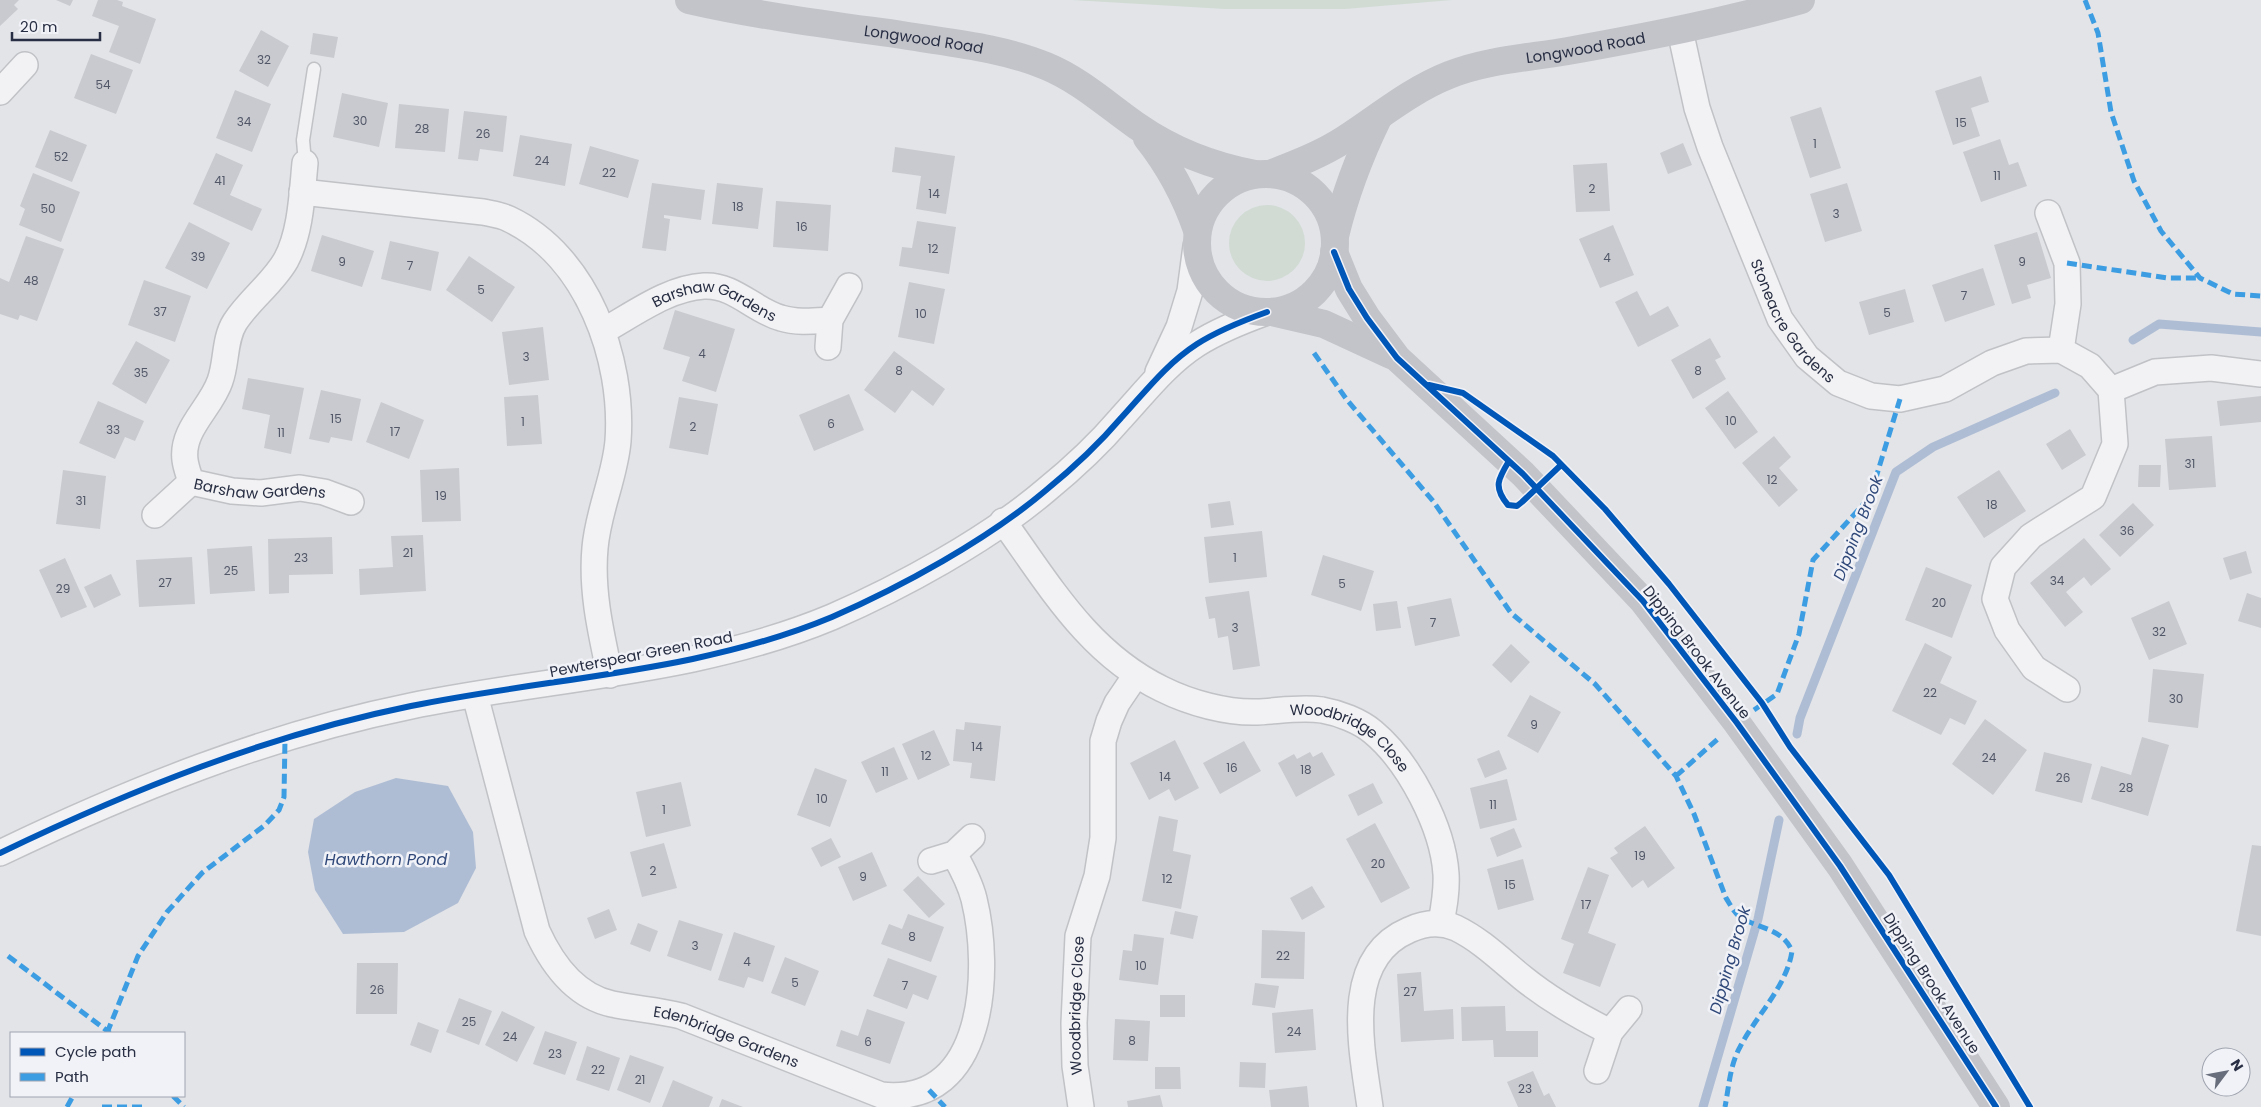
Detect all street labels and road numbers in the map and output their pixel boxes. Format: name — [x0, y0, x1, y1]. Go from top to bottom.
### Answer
street label: Longwood Road — [863, 19, 985, 58]
street label: Longwood Road — [1525, 26, 1647, 68]
street label: Stoneacre Gardens — [1746, 255, 1840, 387]
street label: Barshaw Gardens — [648, 275, 780, 326]
street label: Barshaw Gardens — [192, 472, 328, 504]
street label: Dipping Brook Avenue — [1638, 581, 1756, 723]
street label: Pewterspear Green Road — [548, 626, 734, 682]
street label: Woodbridge Close — [1289, 698, 1415, 776]
street label: Dipping Brook Avenue — [1879, 908, 1985, 1058]
street label: Woodbridge Close — [1063, 935, 1088, 1076]
street label: Edenbridge Gardens — [652, 1000, 803, 1072]

